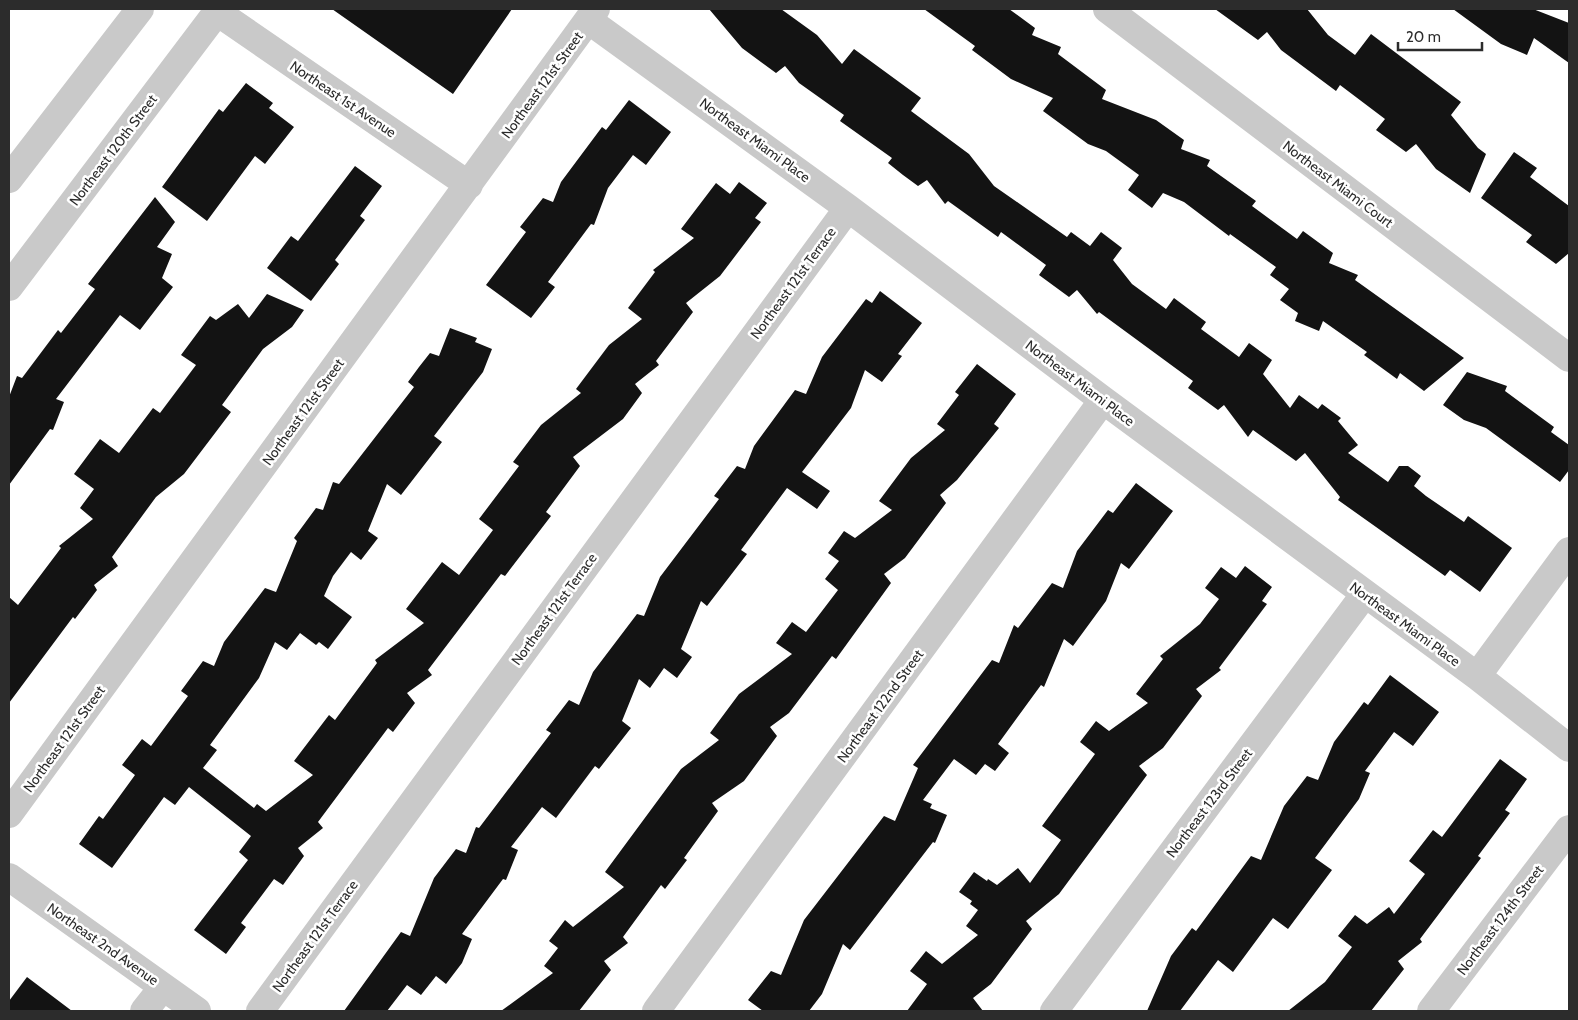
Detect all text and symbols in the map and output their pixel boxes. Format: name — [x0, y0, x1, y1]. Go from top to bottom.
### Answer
scale bar — [1398, 20, 1482, 52]
street label: Northeast 121st Street — [497, 28, 587, 142]
text: 20 m — [1406, 28, 1441, 46]
street label: Northeast 1st Avenue — [286, 57, 400, 141]
street label: Northeast 120th Street — [65, 91, 161, 209]
street label: Northeast Miami Place — [696, 94, 814, 186]
street label: Northeast Miami Court — [1279, 137, 1397, 232]
street label: Northeast 121st Terrace — [746, 223, 840, 343]
street label: Northeast Miami Place — [1022, 336, 1138, 430]
street label: Northeast 121st Street — [258, 355, 348, 469]
street label: Northeast 121st Terrace — [507, 549, 601, 669]
street label: Northeast Miami Place — [1346, 578, 1464, 670]
street label: Northeast 122nd Street — [833, 646, 927, 766]
street label: Northeast 121st Street — [19, 682, 109, 796]
street label: Northeast 123rd Street — [1162, 745, 1256, 861]
street label: Northeast 124th Street — [1453, 861, 1547, 979]
street label: Northeast 121st Terrace — [268, 876, 362, 996]
street label: Northeast 2nd Avenue — [44, 899, 162, 989]

